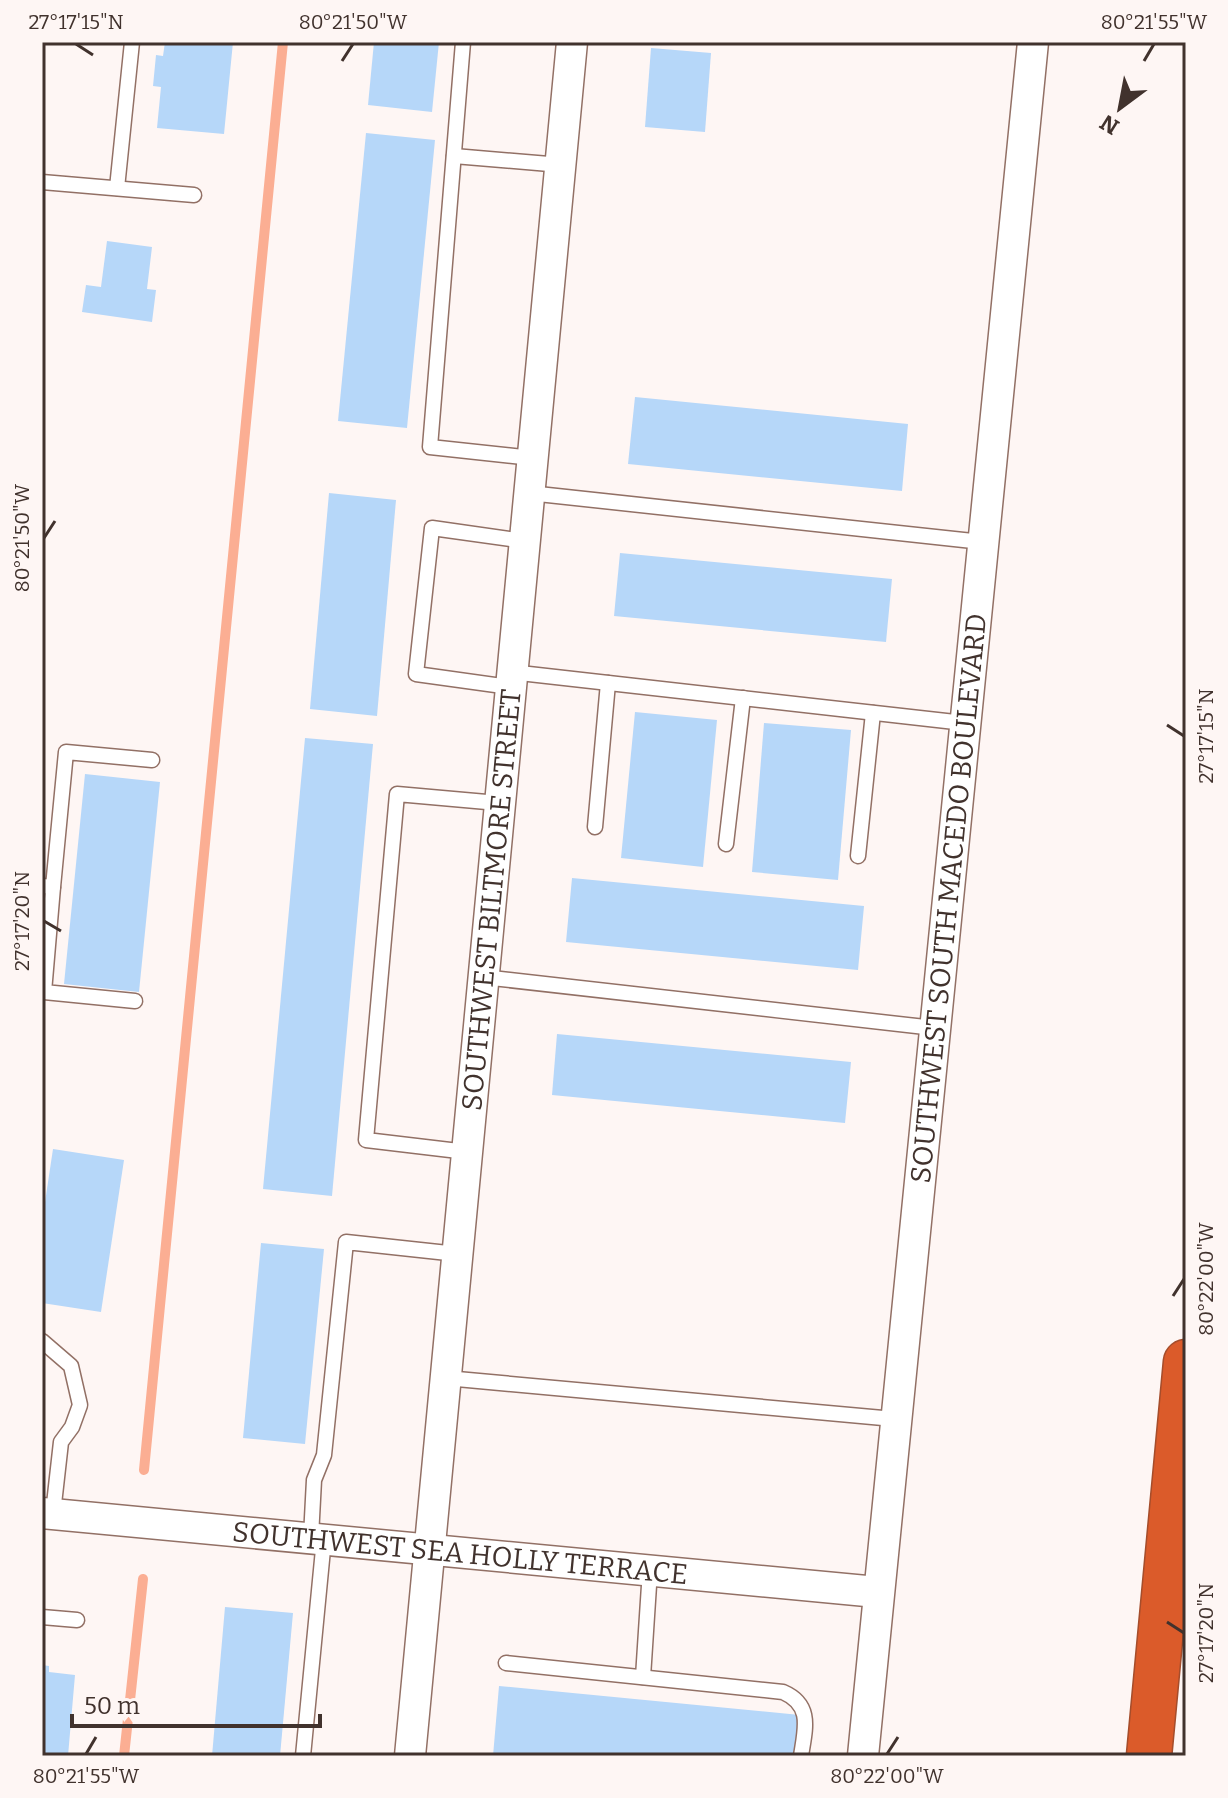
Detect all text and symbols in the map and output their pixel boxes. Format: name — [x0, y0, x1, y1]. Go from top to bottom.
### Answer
text: 27°17'15"N — [28, 10, 124, 34]
text: 80°21'50"W — [299, 10, 408, 34]
text: 80°21'55"W — [1101, 10, 1208, 34]
north arrow — [1080, 68, 1160, 148]
text: N — [1095, 109, 1124, 140]
text: 80°21'50"W — [10, 483, 34, 592]
street label: SOUTHWEST SOUTH MACEDO BOULEVARD — [904, 612, 993, 1185]
street label: SOUTHWEST BILTMORE STREET — [455, 688, 528, 1112]
text: 27°17'15"N — [1194, 688, 1218, 784]
text: 27°17'20"N — [10, 871, 34, 971]
text: 80°22'00"W — [1194, 1222, 1218, 1336]
street label: SOUTHWEST SEA HOLLY TERRACE — [231, 1515, 689, 1591]
text: 27°17'20"N — [1194, 1583, 1218, 1683]
scale bar — [72, 1678, 320, 1728]
text: 50 m — [84, 1692, 140, 1720]
text: 80°21'55"W — [33, 1764, 140, 1788]
text: 80°22'00"W — [830, 1764, 944, 1788]

